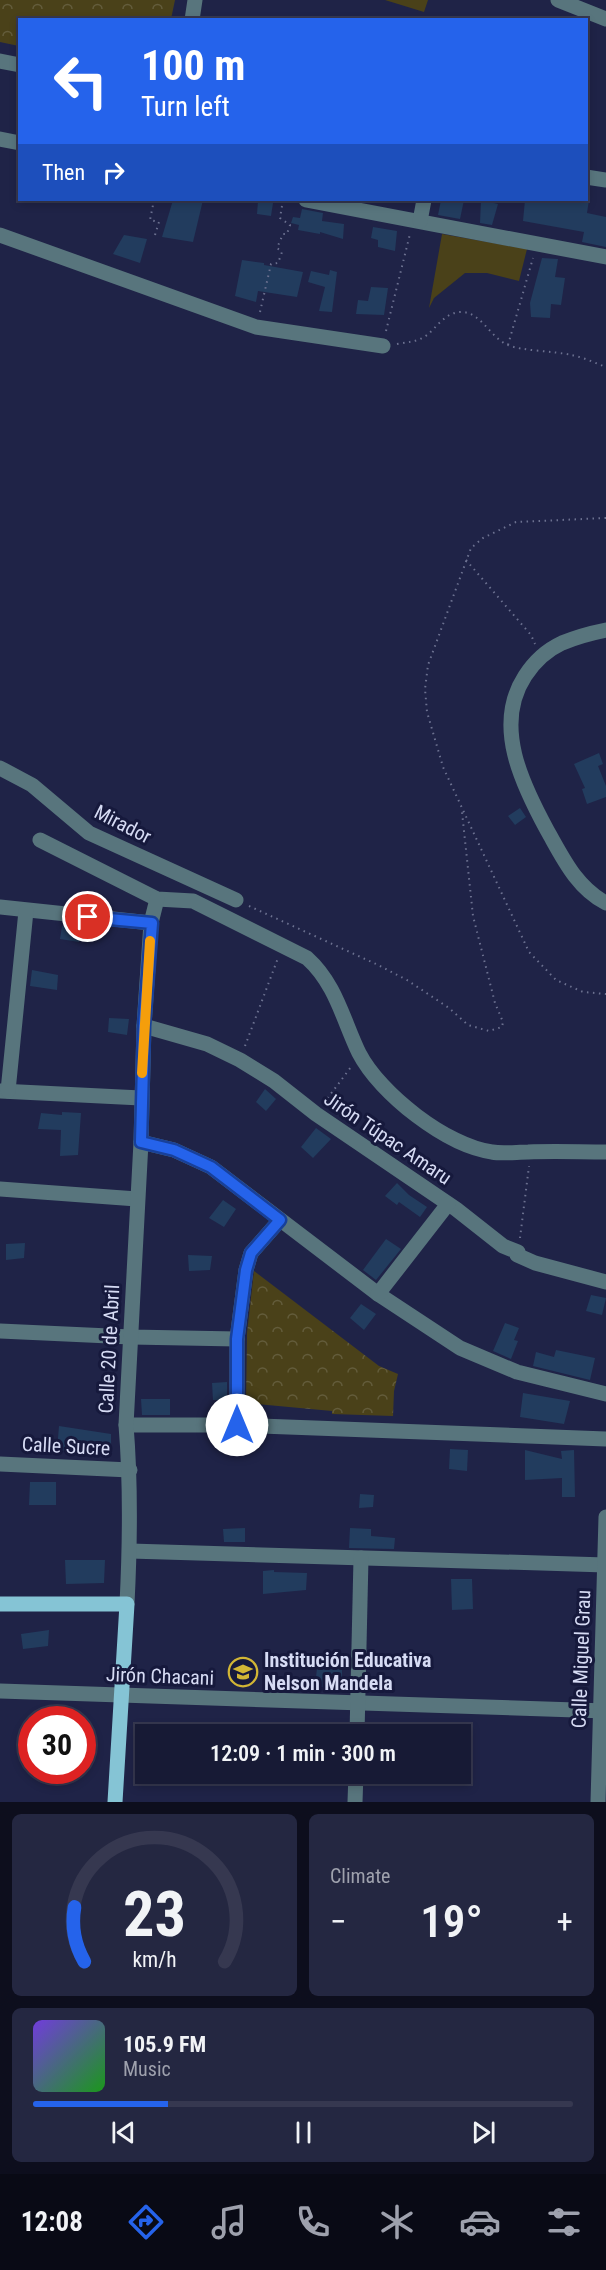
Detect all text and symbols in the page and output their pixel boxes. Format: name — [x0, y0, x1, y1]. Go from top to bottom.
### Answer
text: 100 m — [141, 41, 246, 90]
icon: left — [42, 42, 120, 120]
text: Turn left — [141, 91, 230, 123]
icon: right — [97, 156, 130, 189]
text: Then — [42, 160, 85, 185]
street label: Mirador — [90, 799, 156, 849]
pin — [62, 891, 113, 942]
icon: arrive — [71, 900, 104, 933]
street label: Jirón Túpac Amaru — [320, 1087, 456, 1189]
street label: Calle 20 de Abril — [94, 1284, 124, 1414]
position arrow — [205, 1393, 269, 1457]
street label: Calle Sucre — [21, 1432, 111, 1460]
street label: Calle Miguel Grau — [567, 1589, 595, 1729]
place label: Institución Educativa Nelson Mandela — [264, 1648, 432, 1695]
school or university icon: Institución Educativa Nelson Mandela — [227, 1656, 259, 1688]
street label: Jirón Chacani — [106, 1662, 214, 1690]
speed limit sign: 30 — [18, 1706, 96, 1784]
text: 12:09 · 1 min · 300 m — [210, 1741, 396, 1766]
text: Climate — [330, 1864, 390, 1888]
text: 23 — [123, 1878, 186, 1951]
text: 19° — [420, 1895, 483, 1948]
text: − — [330, 1902, 347, 1941]
text: + — [557, 1902, 573, 1941]
text: km/h — [132, 1947, 177, 1972]
text: 105.9 FM — [123, 2032, 206, 2057]
text: Music — [123, 2057, 171, 2081]
icon: previous — [107, 2116, 140, 2149]
icon: pause — [287, 2116, 320, 2149]
icon: next — [467, 2116, 500, 2149]
icon: directions — [125, 2201, 167, 2243]
icon: music — [208, 2201, 250, 2243]
icon: phone — [292, 2201, 334, 2243]
icon: climate — [376, 2201, 418, 2243]
icon: car — [459, 2201, 501, 2243]
icon: filters — [543, 2201, 585, 2243]
text: 12:08 — [21, 2206, 83, 2238]

